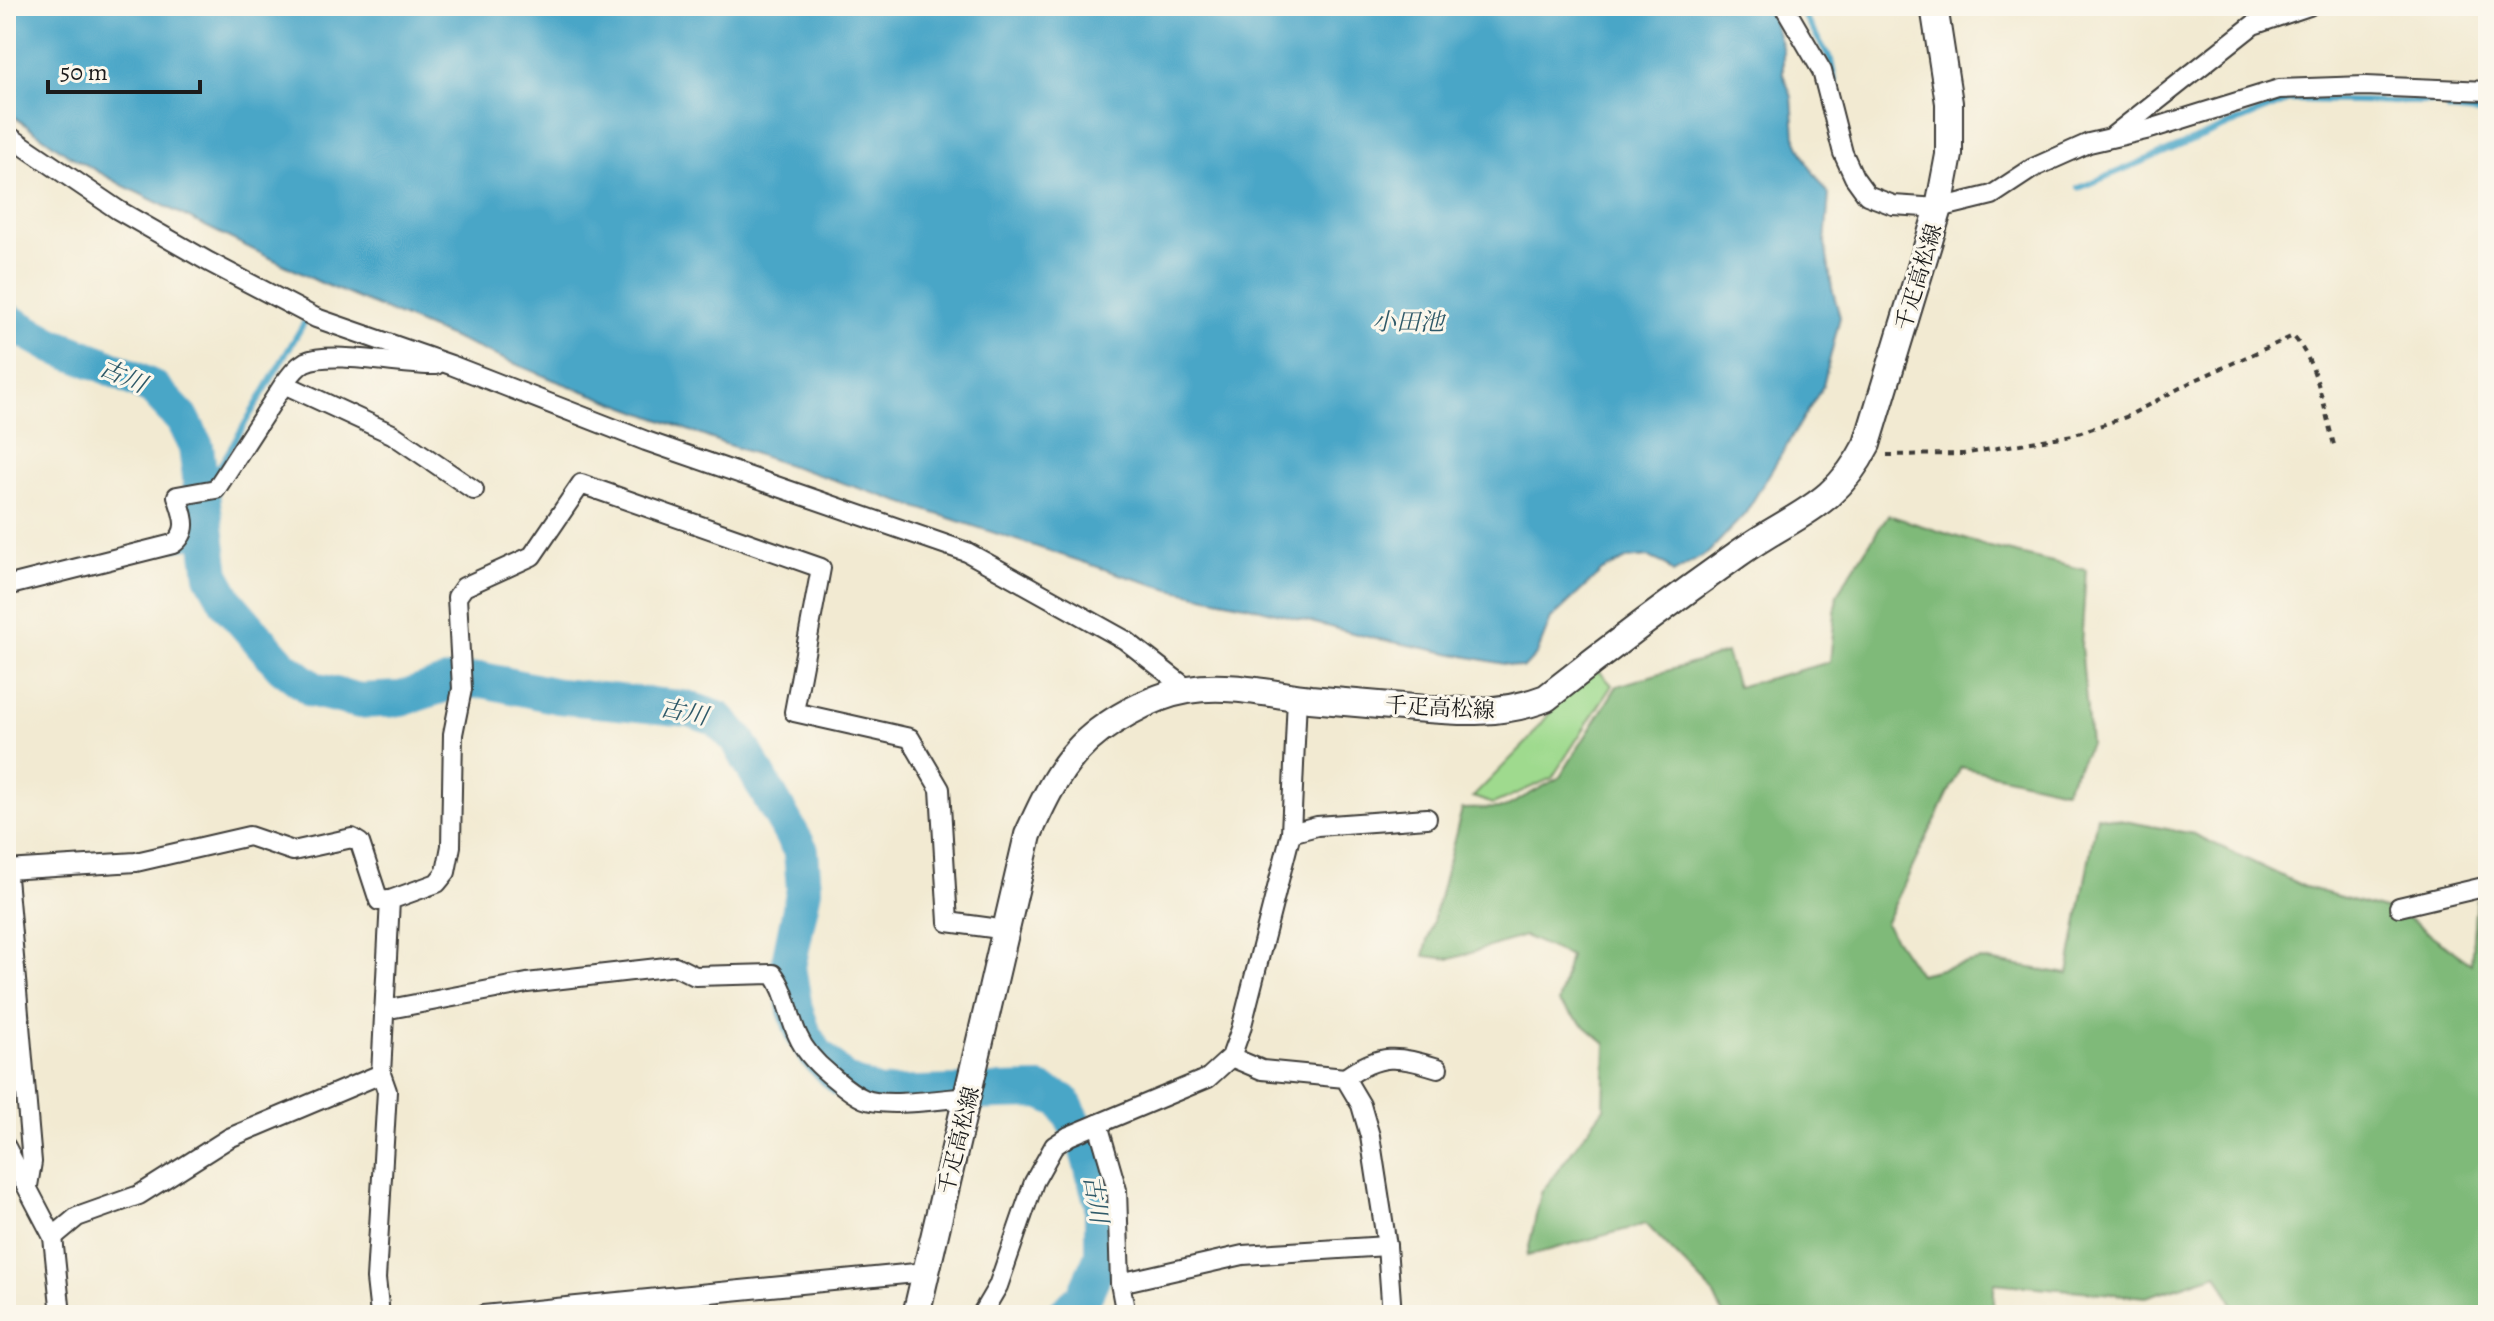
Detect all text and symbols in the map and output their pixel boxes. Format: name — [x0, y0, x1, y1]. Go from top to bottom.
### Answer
scale bar — [48, 44, 200, 94]
text: 50 m — [60, 56, 108, 88]
street label: 千疋高松線 — [1889, 220, 1949, 334]
water label: 小田池 — [1372, 306, 1447, 338]
water label: 古川 — [95, 352, 154, 402]
street label: 千疋高松線 — [1384, 690, 1496, 726]
water label: 古川 — [657, 691, 714, 733]
street label: 千疋高松線 — [931, 1083, 987, 1197]
water label: 古川 — [1076, 1173, 1116, 1228]

